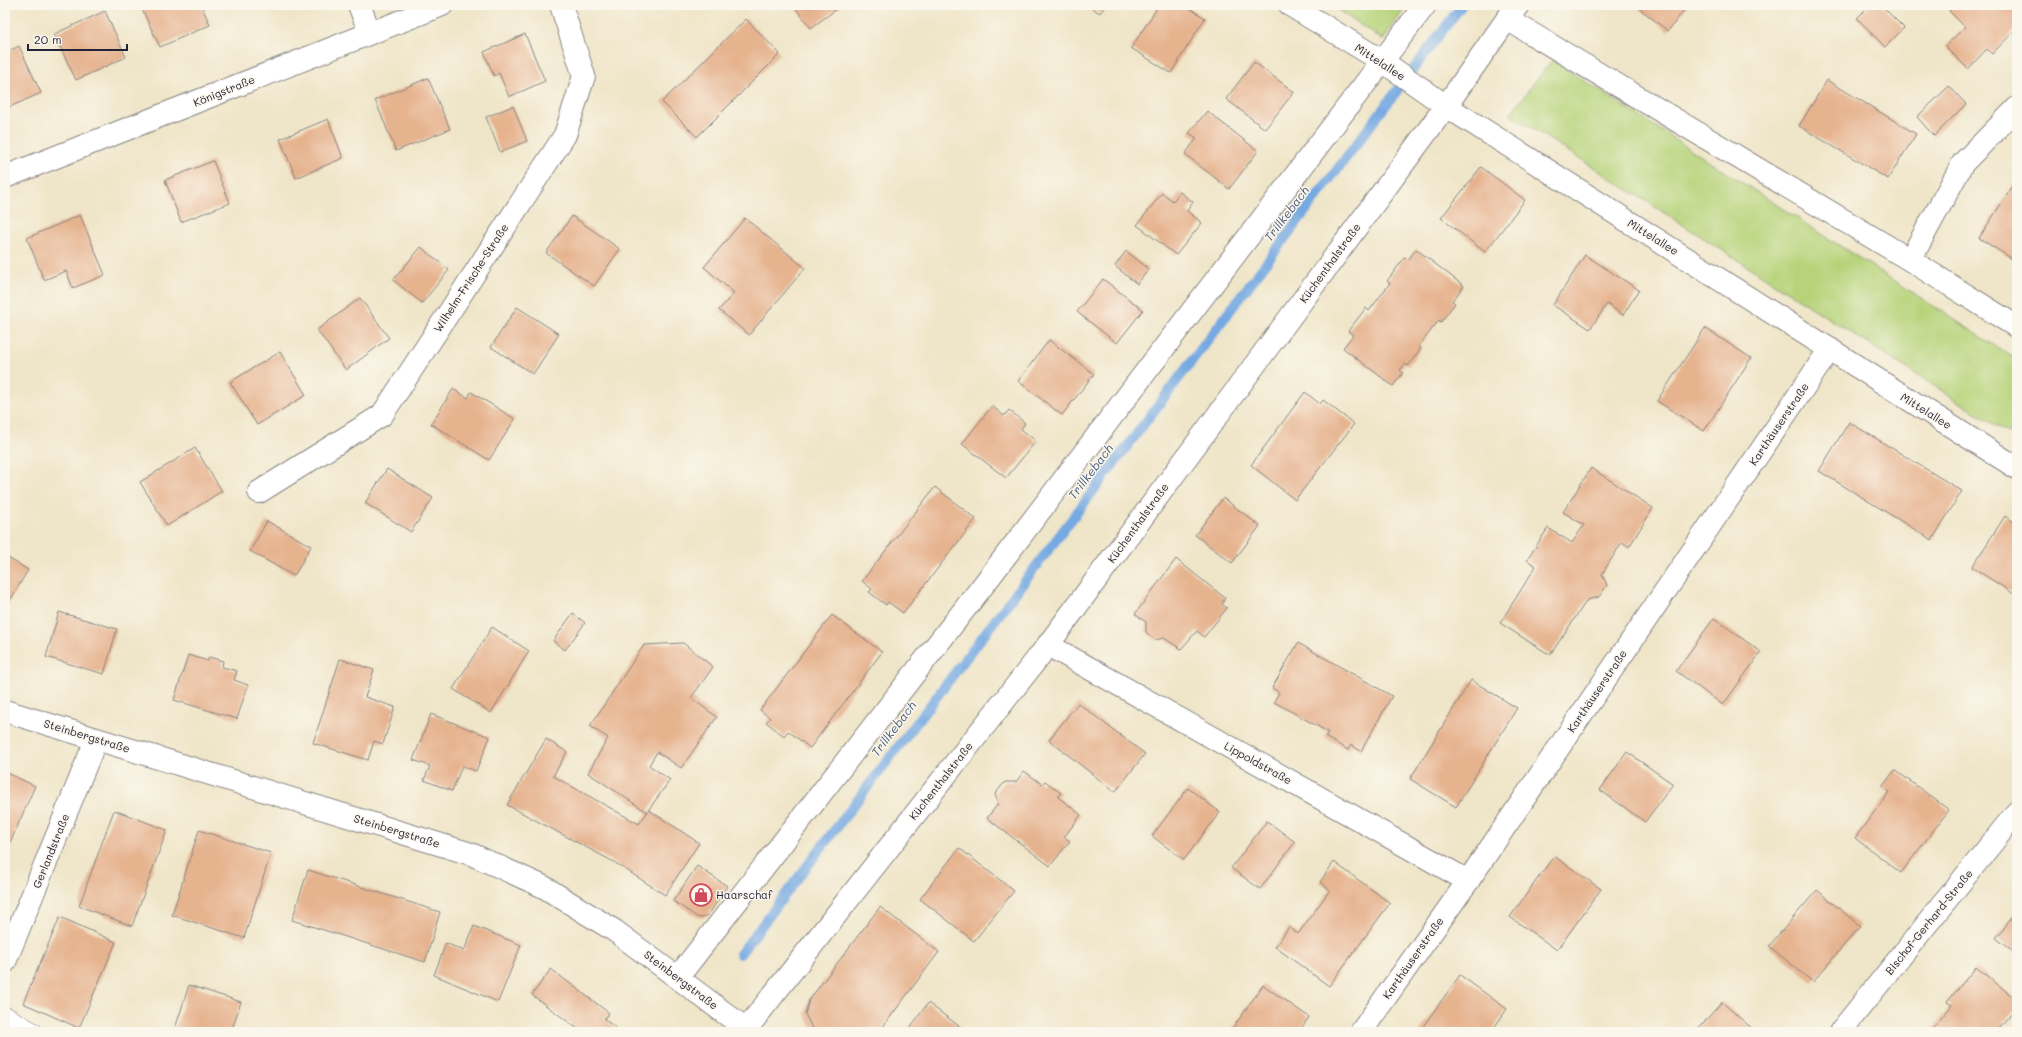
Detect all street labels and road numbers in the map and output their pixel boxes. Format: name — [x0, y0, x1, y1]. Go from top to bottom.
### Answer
street label: Mittelallee — [1352, 40, 1409, 84]
street label: Königstraße — [191, 71, 257, 110]
street label: Mittelallee — [1625, 215, 1682, 258]
street label: Wilhelm-Frische-Straße — [430, 220, 511, 335]
street label: Küchenthalstraße — [1296, 220, 1364, 306]
street label: Karthäuserstraße — [1745, 379, 1812, 468]
street label: Mittelallee — [1898, 389, 1955, 432]
street label: Küchenthalstraße — [1104, 480, 1172, 566]
street label: Karthäuserstraße — [1563, 646, 1630, 735]
street label: Steinbergstraße — [42, 715, 132, 756]
street label: Küchenthalstraße — [905, 738, 976, 823]
street label: Lippoldstraße — [1222, 738, 1295, 787]
street label: Steinbergstraße — [352, 810, 442, 851]
street label: Gerlandstraße — [29, 811, 72, 890]
street label: Bischof-Gerhard-Straße — [1881, 866, 1976, 978]
street label: Karthäuserstraße — [1379, 914, 1447, 1002]
street label: Steinbergstraße — [641, 947, 722, 1013]

